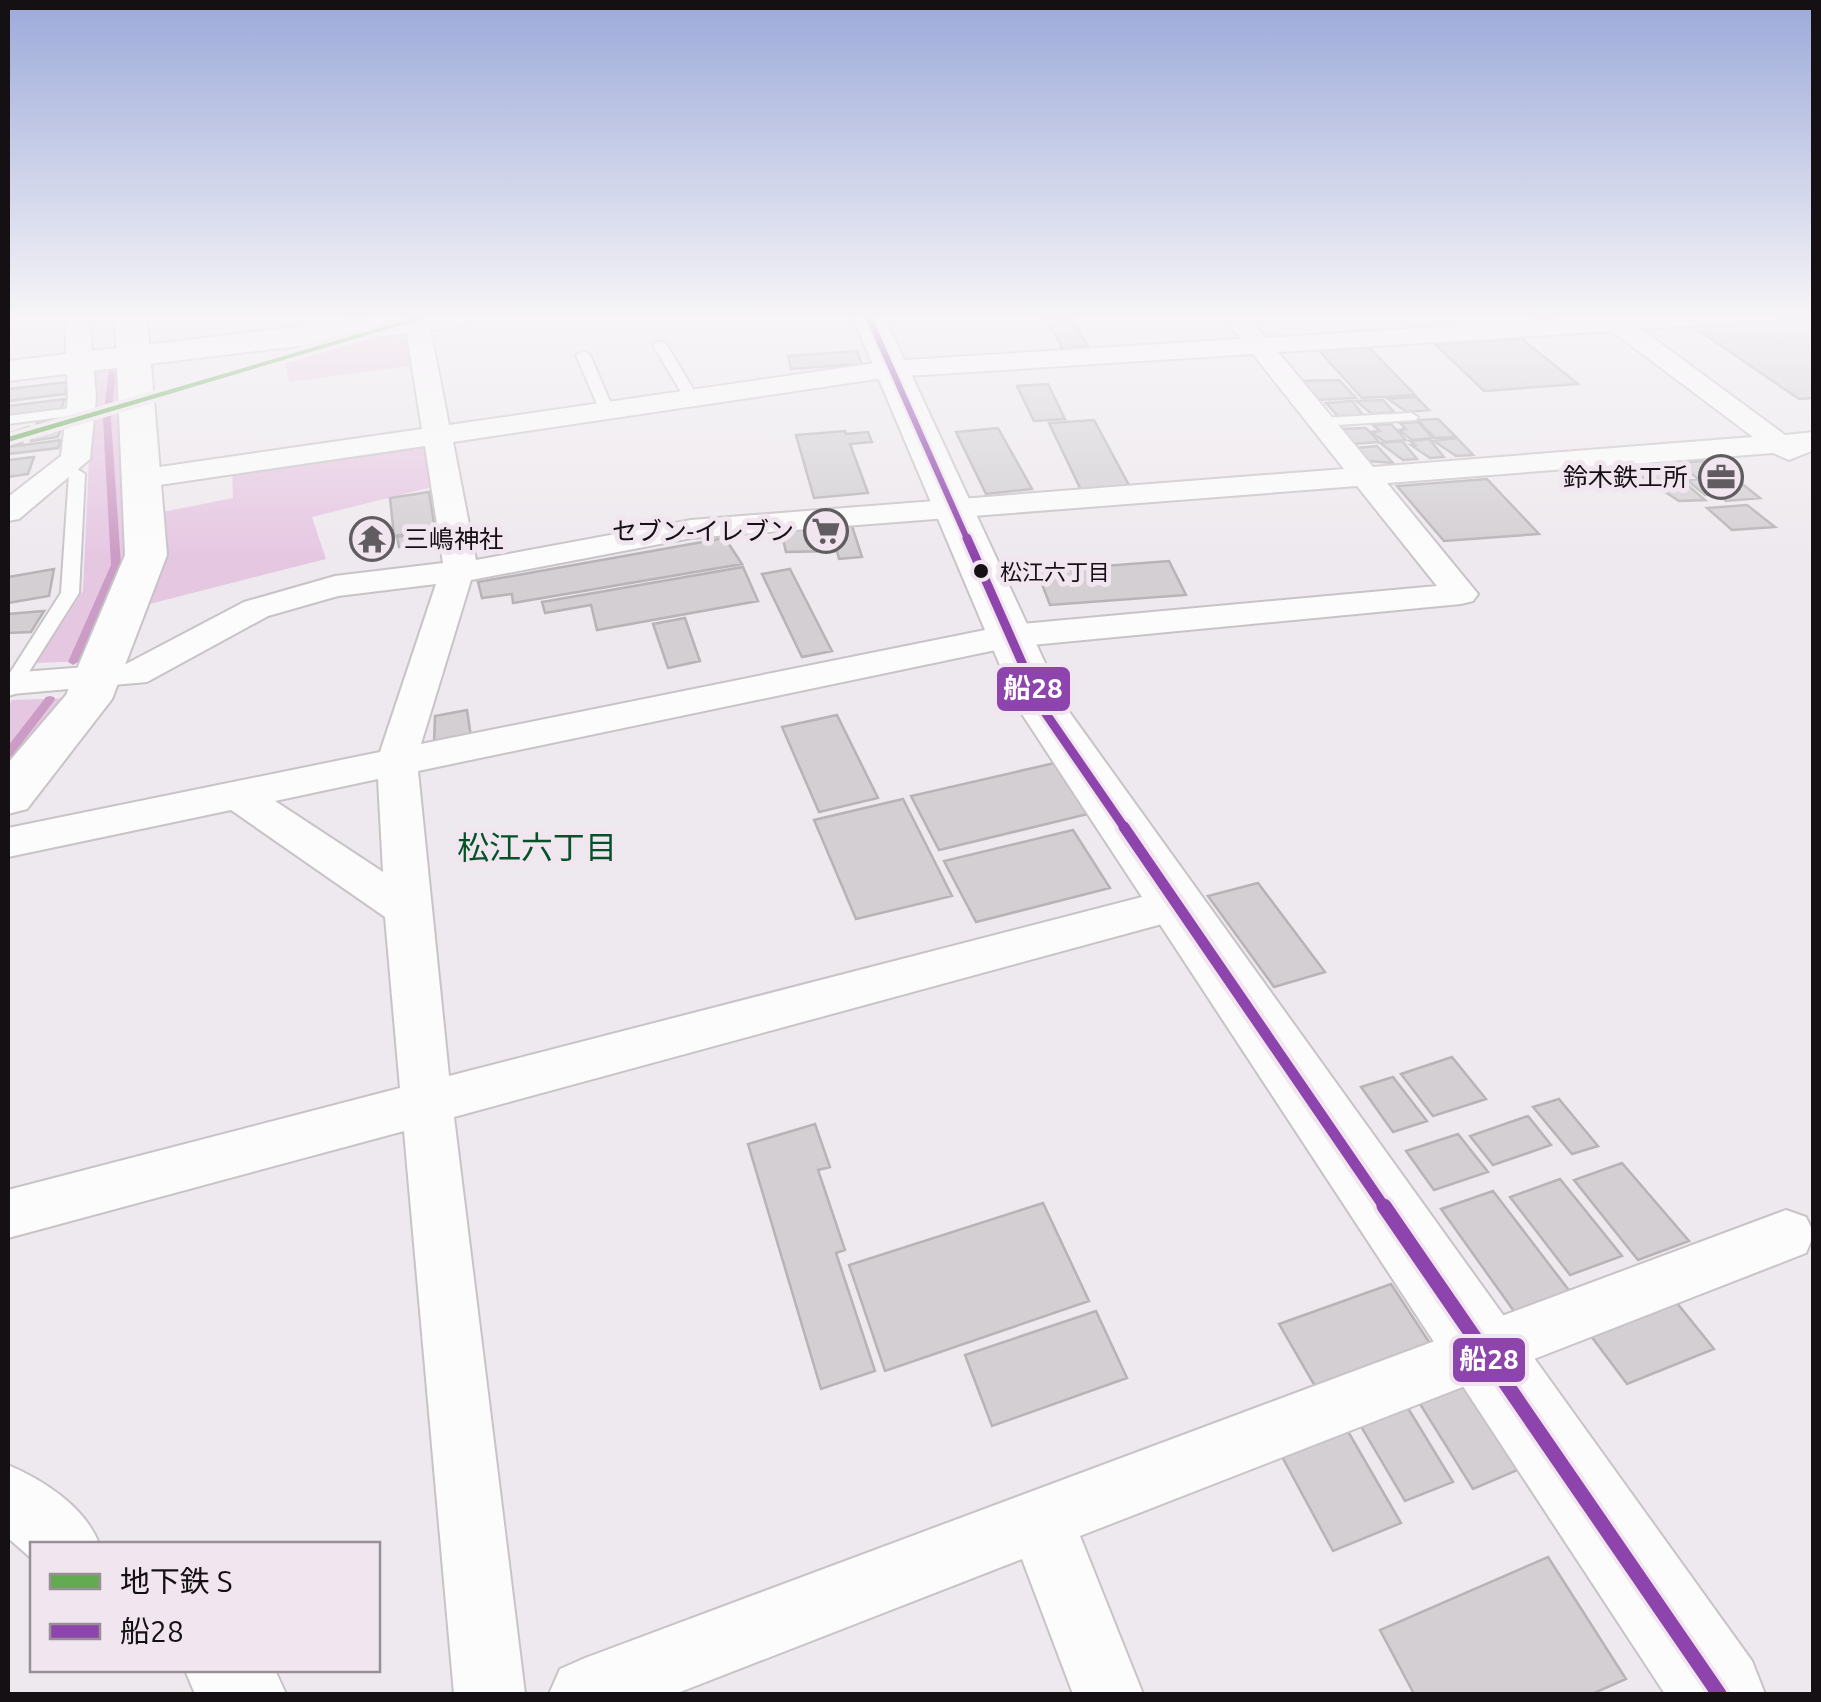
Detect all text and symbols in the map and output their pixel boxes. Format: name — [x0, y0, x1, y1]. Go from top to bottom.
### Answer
office icon: 鈴木鉄工所 — [1698, 454, 1744, 500]
place label: 鈴木鉄工所 — [1563, 463, 1688, 491]
supermarket icon: セブン-イレブン — [803, 508, 849, 554]
temple icon: 三嶋神社 — [349, 516, 395, 562]
place label: セブン-イレブン — [612, 517, 794, 545]
place label: 三嶋神社 — [404, 525, 504, 553]
place label: 松江六丁目 — [1000, 559, 1110, 584]
marker: 松江六丁目 — [971, 561, 991, 581]
line badge: 船28 — [995, 665, 1072, 713]
text: 船28 — [1003, 672, 1063, 703]
district label: 松江六丁目 — [457, 829, 617, 865]
line badge: 船28 — [1451, 1336, 1527, 1384]
text: 船28 — [1459, 1343, 1519, 1374]
legend — [30, 1542, 380, 1672]
text: 地下鉄 S — [120, 1564, 233, 1598]
text: 船28 — [120, 1614, 184, 1648]

